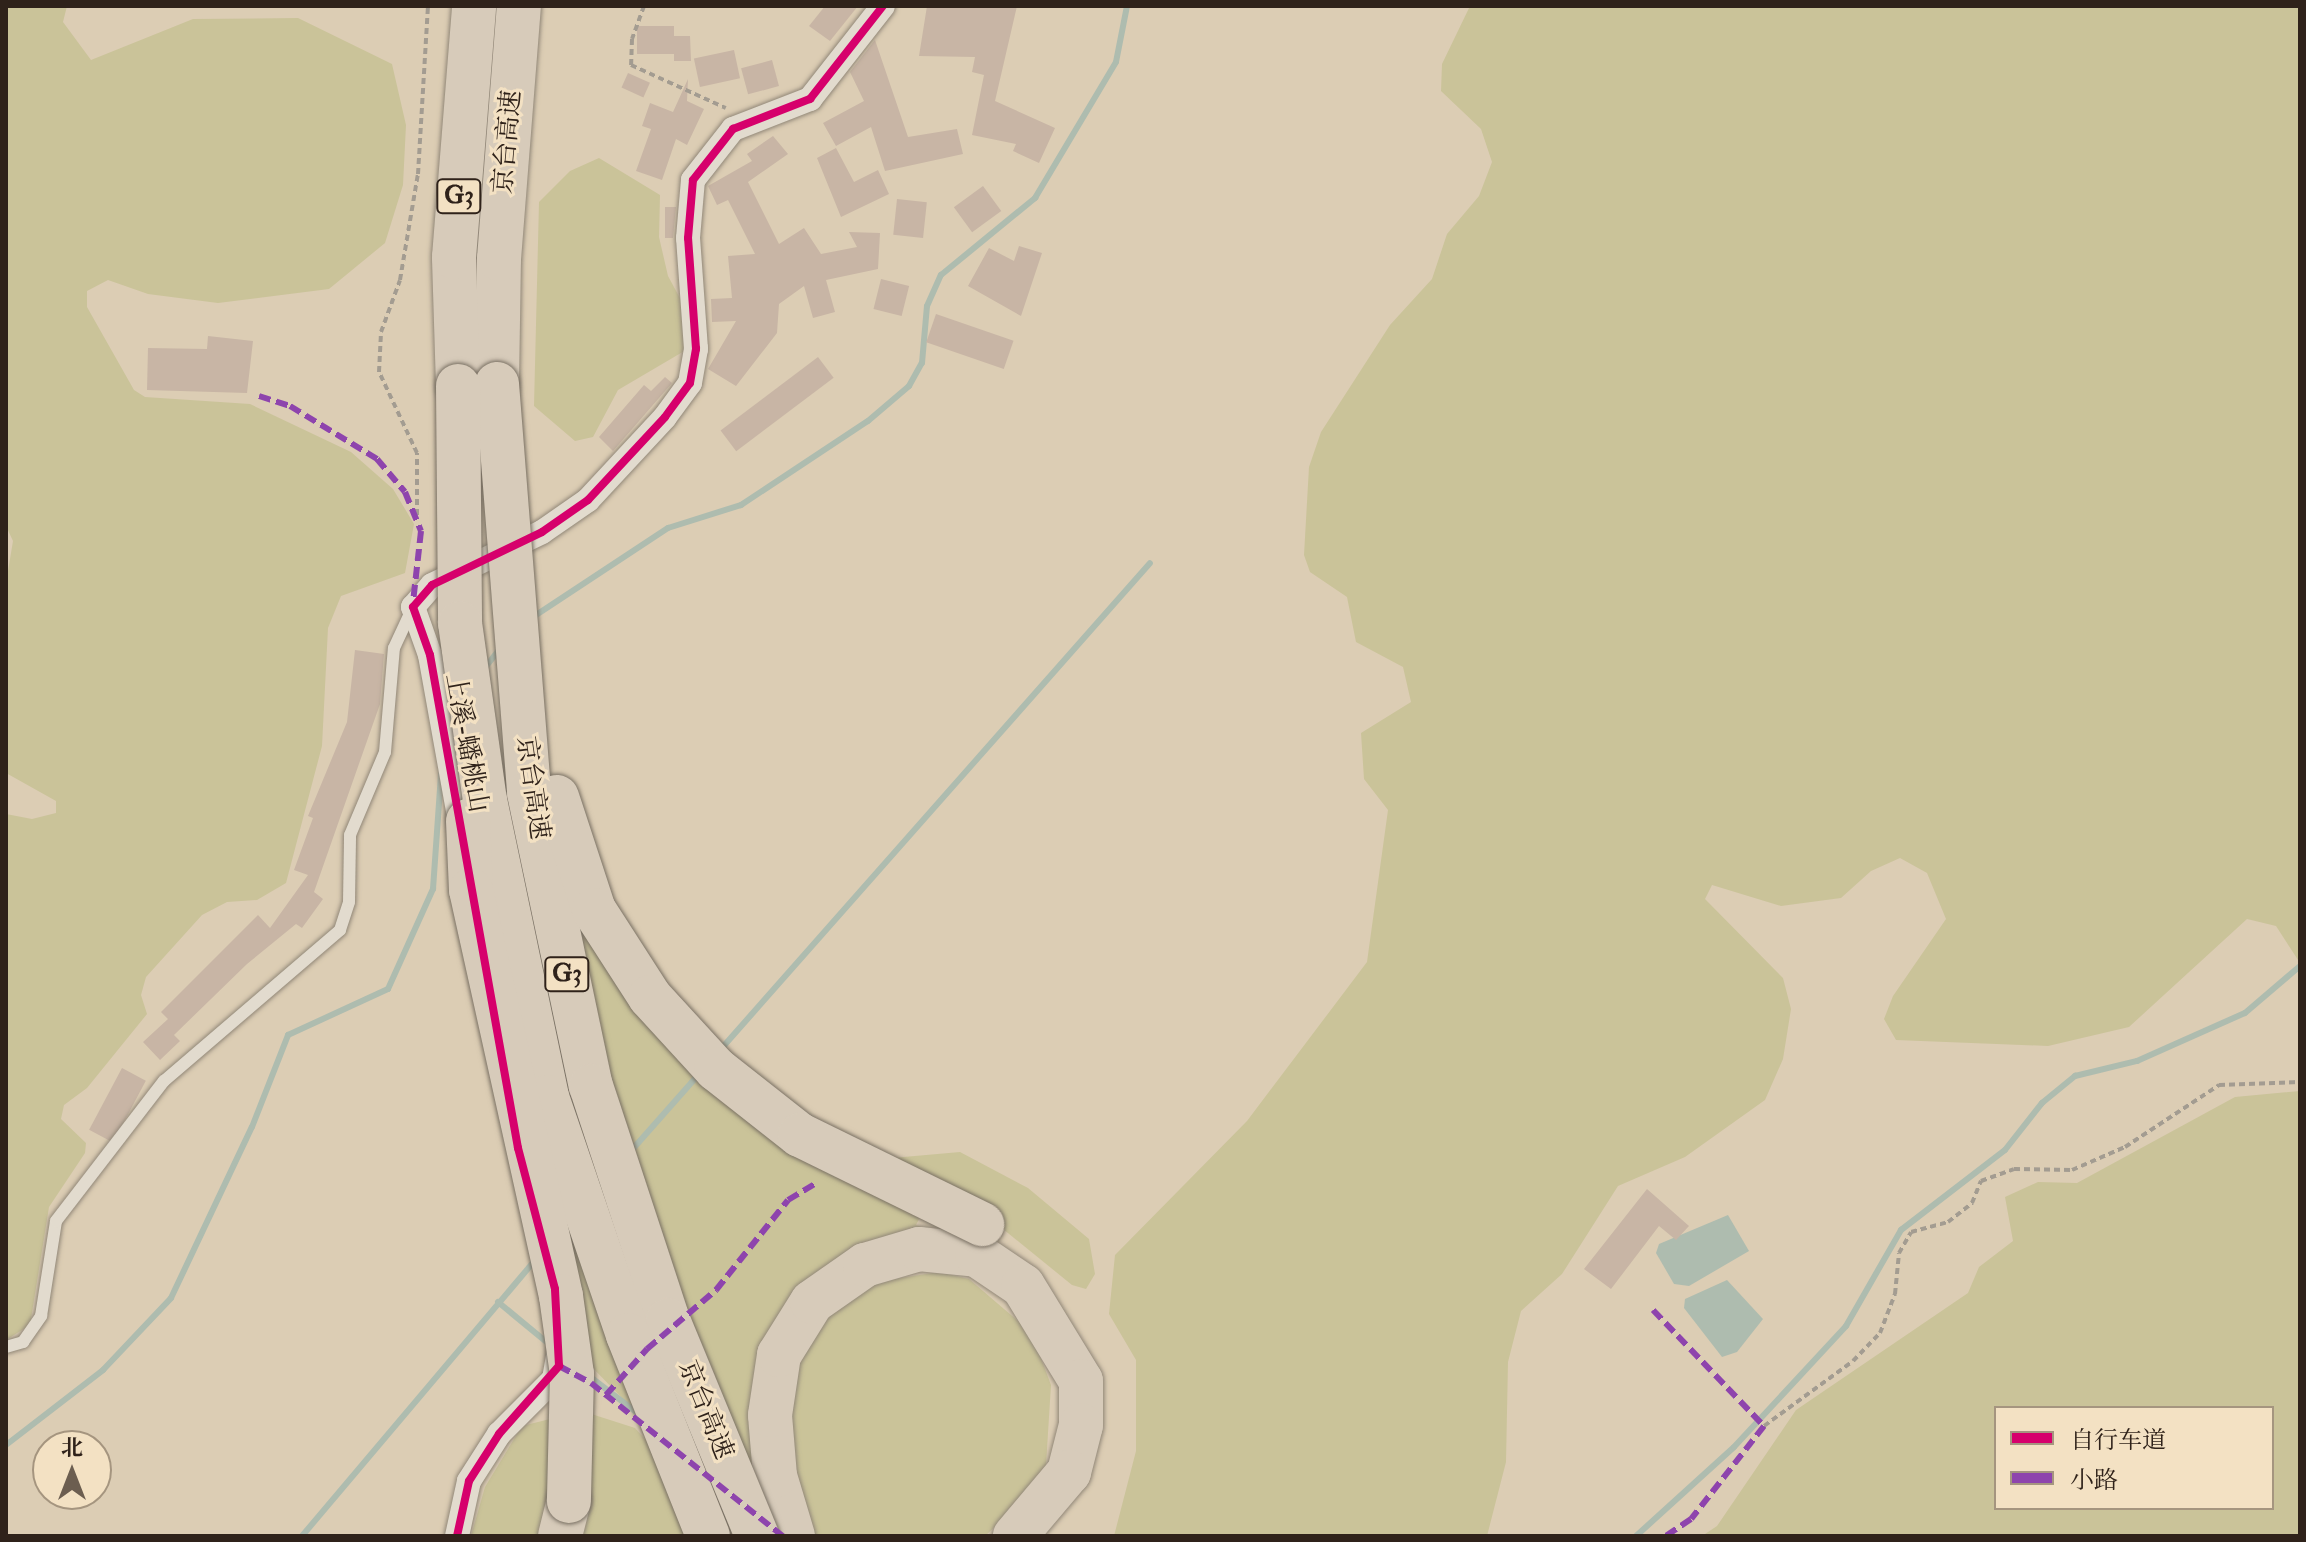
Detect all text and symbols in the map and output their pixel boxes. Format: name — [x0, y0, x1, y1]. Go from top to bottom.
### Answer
street label: 京台高速 — [488, 89, 528, 195]
road number: G3 — [435, 176, 483, 216]
street label: 上溪-蟠桃山 — [438, 671, 494, 815]
street label: 京台高速 — [509, 734, 555, 842]
road number: G3 — [543, 954, 591, 994]
street label: 京台高速 — [671, 1356, 739, 1464]
legend — [1994, 1406, 2274, 1510]
text: 自行车道 — [2070, 1425, 2166, 1456]
north arrow — [32, 1430, 112, 1510]
text: 北 — [61, 1434, 83, 1462]
text: 小路 — [2070, 1465, 2118, 1496]

